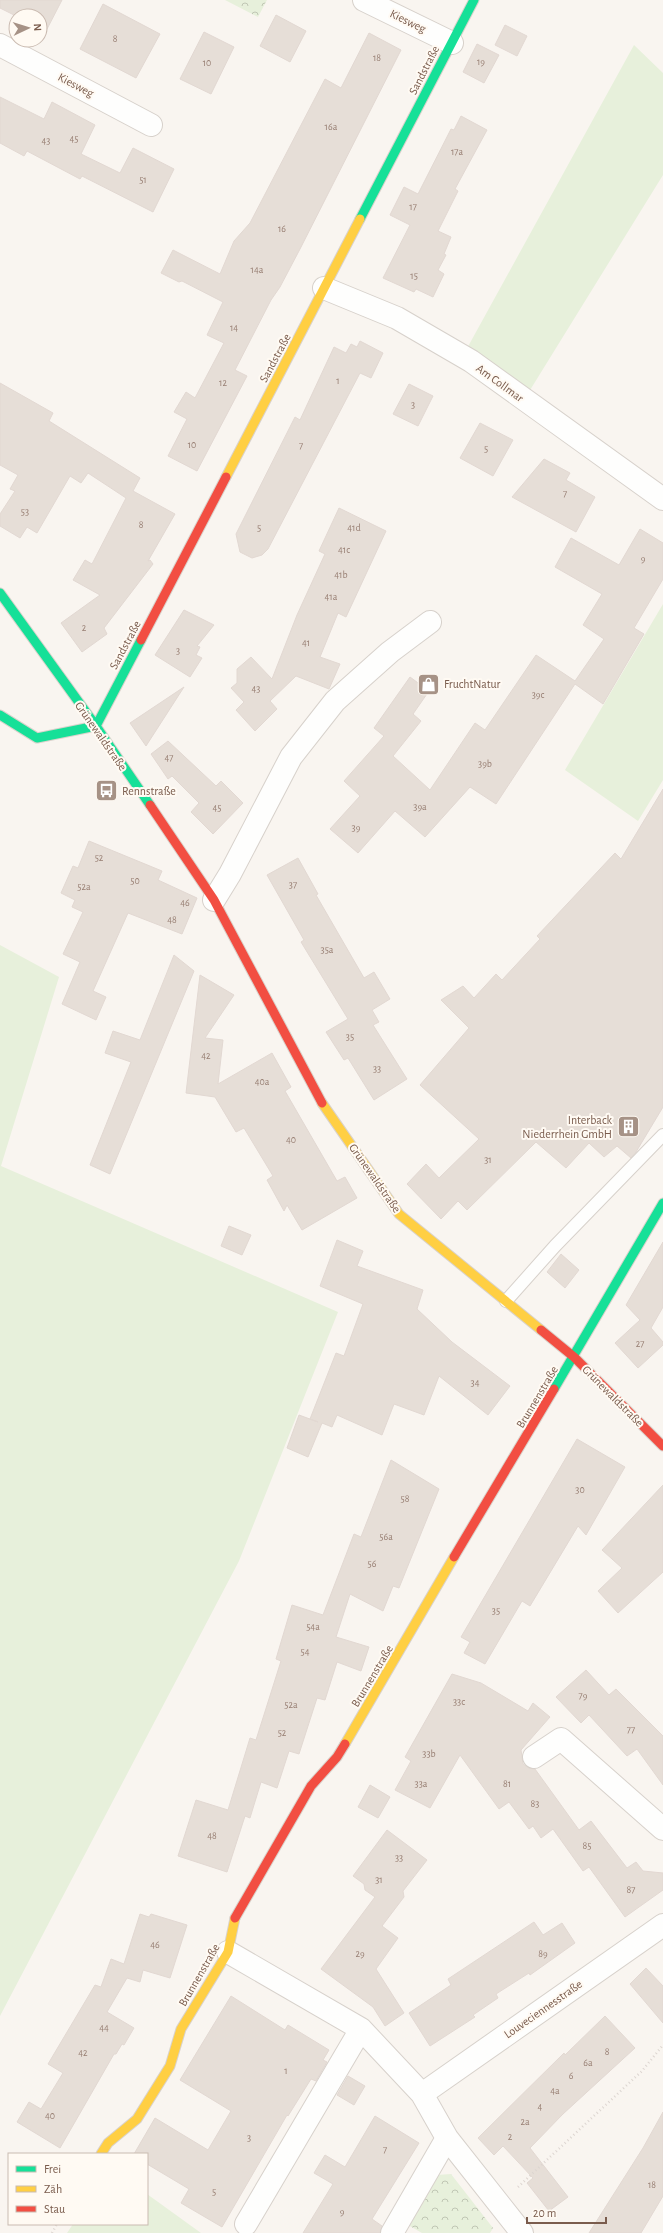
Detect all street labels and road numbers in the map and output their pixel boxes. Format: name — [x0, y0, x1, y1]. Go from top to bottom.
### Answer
street label: Kiesweg — [388, 7, 428, 35]
street label: Sandstraße — [407, 44, 441, 96]
street label: Kiesweg — [56, 71, 96, 99]
street label: Sandstraße — [257, 332, 293, 384]
street label: Am Collmar — [474, 362, 526, 404]
street label: Sandstraße — [107, 619, 143, 671]
street label: Grünewaldstraße — [73, 699, 129, 773]
street label: Grünewaldstraße — [347, 1141, 403, 1215]
street label: Grünewaldstraße — [580, 1363, 646, 1429]
street label: Brunnenstraße — [514, 1364, 560, 1430]
street label: Brunnenstraße — [349, 1643, 395, 1709]
street label: Brunnenstraße — [176, 1942, 222, 2008]
street label: Louveciennesstraße — [502, 1978, 584, 2040]

